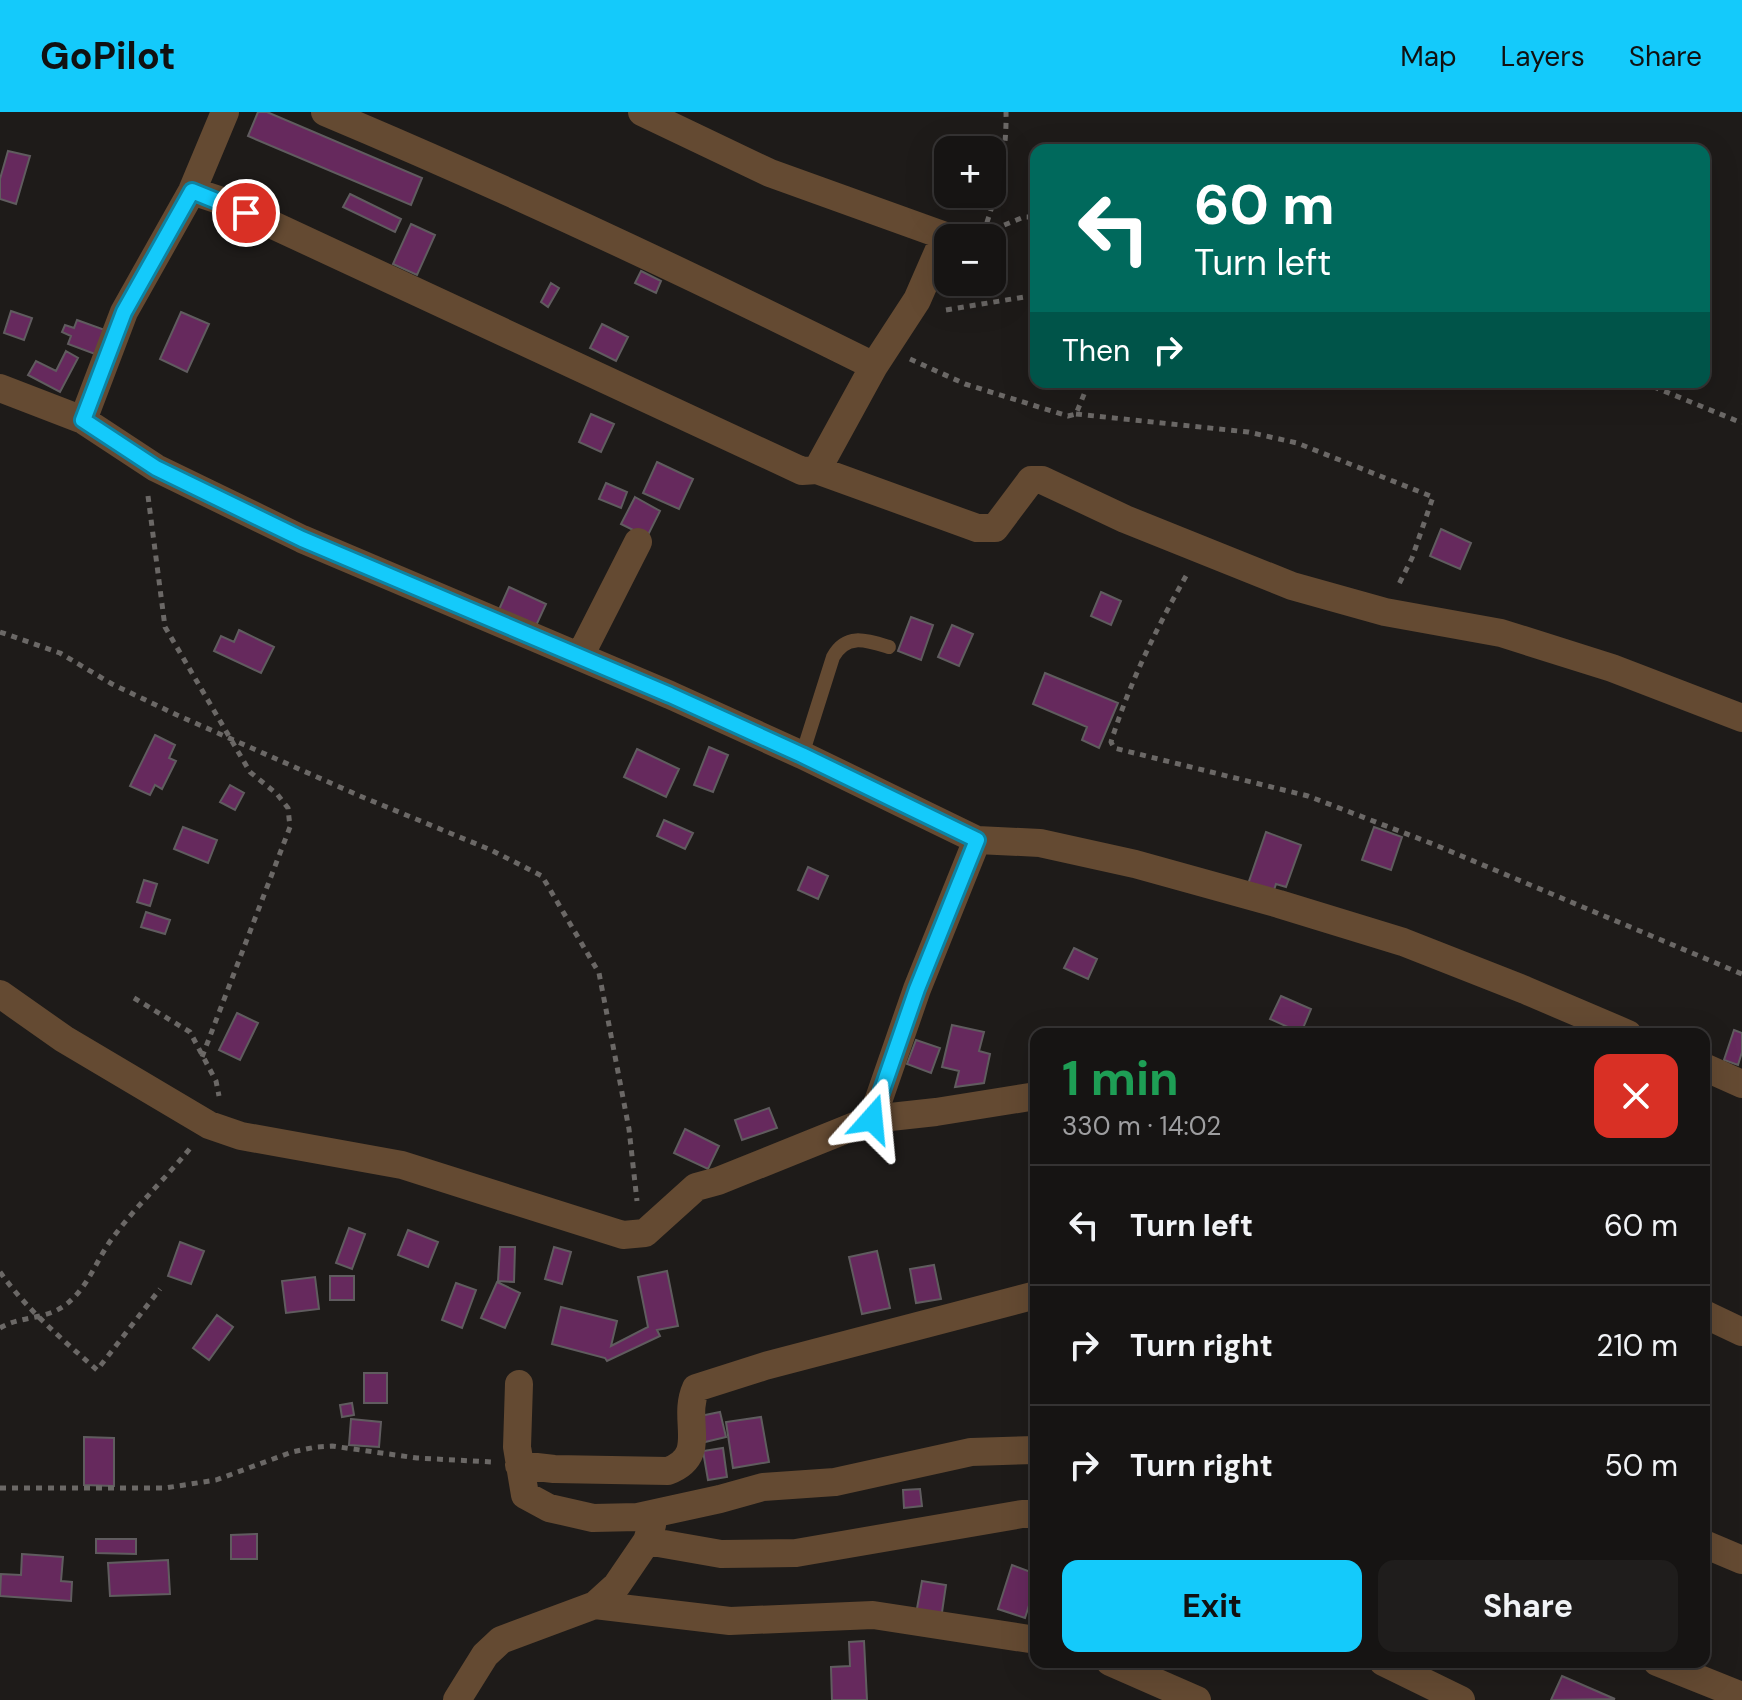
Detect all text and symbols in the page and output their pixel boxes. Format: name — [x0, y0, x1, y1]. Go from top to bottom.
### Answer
text: GoPilot — [40, 31, 176, 81]
text: Map — [1400, 38, 1457, 75]
text: Layers — [1501, 38, 1585, 75]
text: Share — [1629, 38, 1702, 75]
map controls — [934, 136, 1006, 296]
button: + — [934, 136, 1006, 208]
text: 60 m — [1194, 168, 1335, 241]
icon: left — [1062, 176, 1166, 280]
pin — [212, 179, 280, 247]
icon: arrive — [224, 191, 268, 235]
button: − — [934, 224, 1006, 296]
text: Turn left — [1194, 239, 1331, 286]
icon: right — [1146, 328, 1190, 372]
text: Then — [1062, 331, 1130, 370]
text: 1 min — [1062, 1047, 1179, 1110]
button: close — [1594, 1054, 1678, 1138]
position arrow — [830, 1077, 914, 1161]
text: 330 m · 14:02 — [1062, 1109, 1221, 1143]
icon: left — [1062, 1203, 1106, 1247]
text: Turn left — [1130, 1206, 1253, 1245]
text: 60 m — [1604, 1206, 1678, 1245]
icon: right — [1062, 1323, 1106, 1367]
text: Turn right — [1130, 1326, 1273, 1365]
text: 210 m — [1596, 1326, 1678, 1365]
icon: right — [1062, 1443, 1106, 1487]
text: Turn right — [1130, 1446, 1273, 1485]
text: 50 m — [1604, 1446, 1678, 1485]
button: Exit — [1062, 1560, 1362, 1652]
button: Share — [1378, 1560, 1678, 1652]

